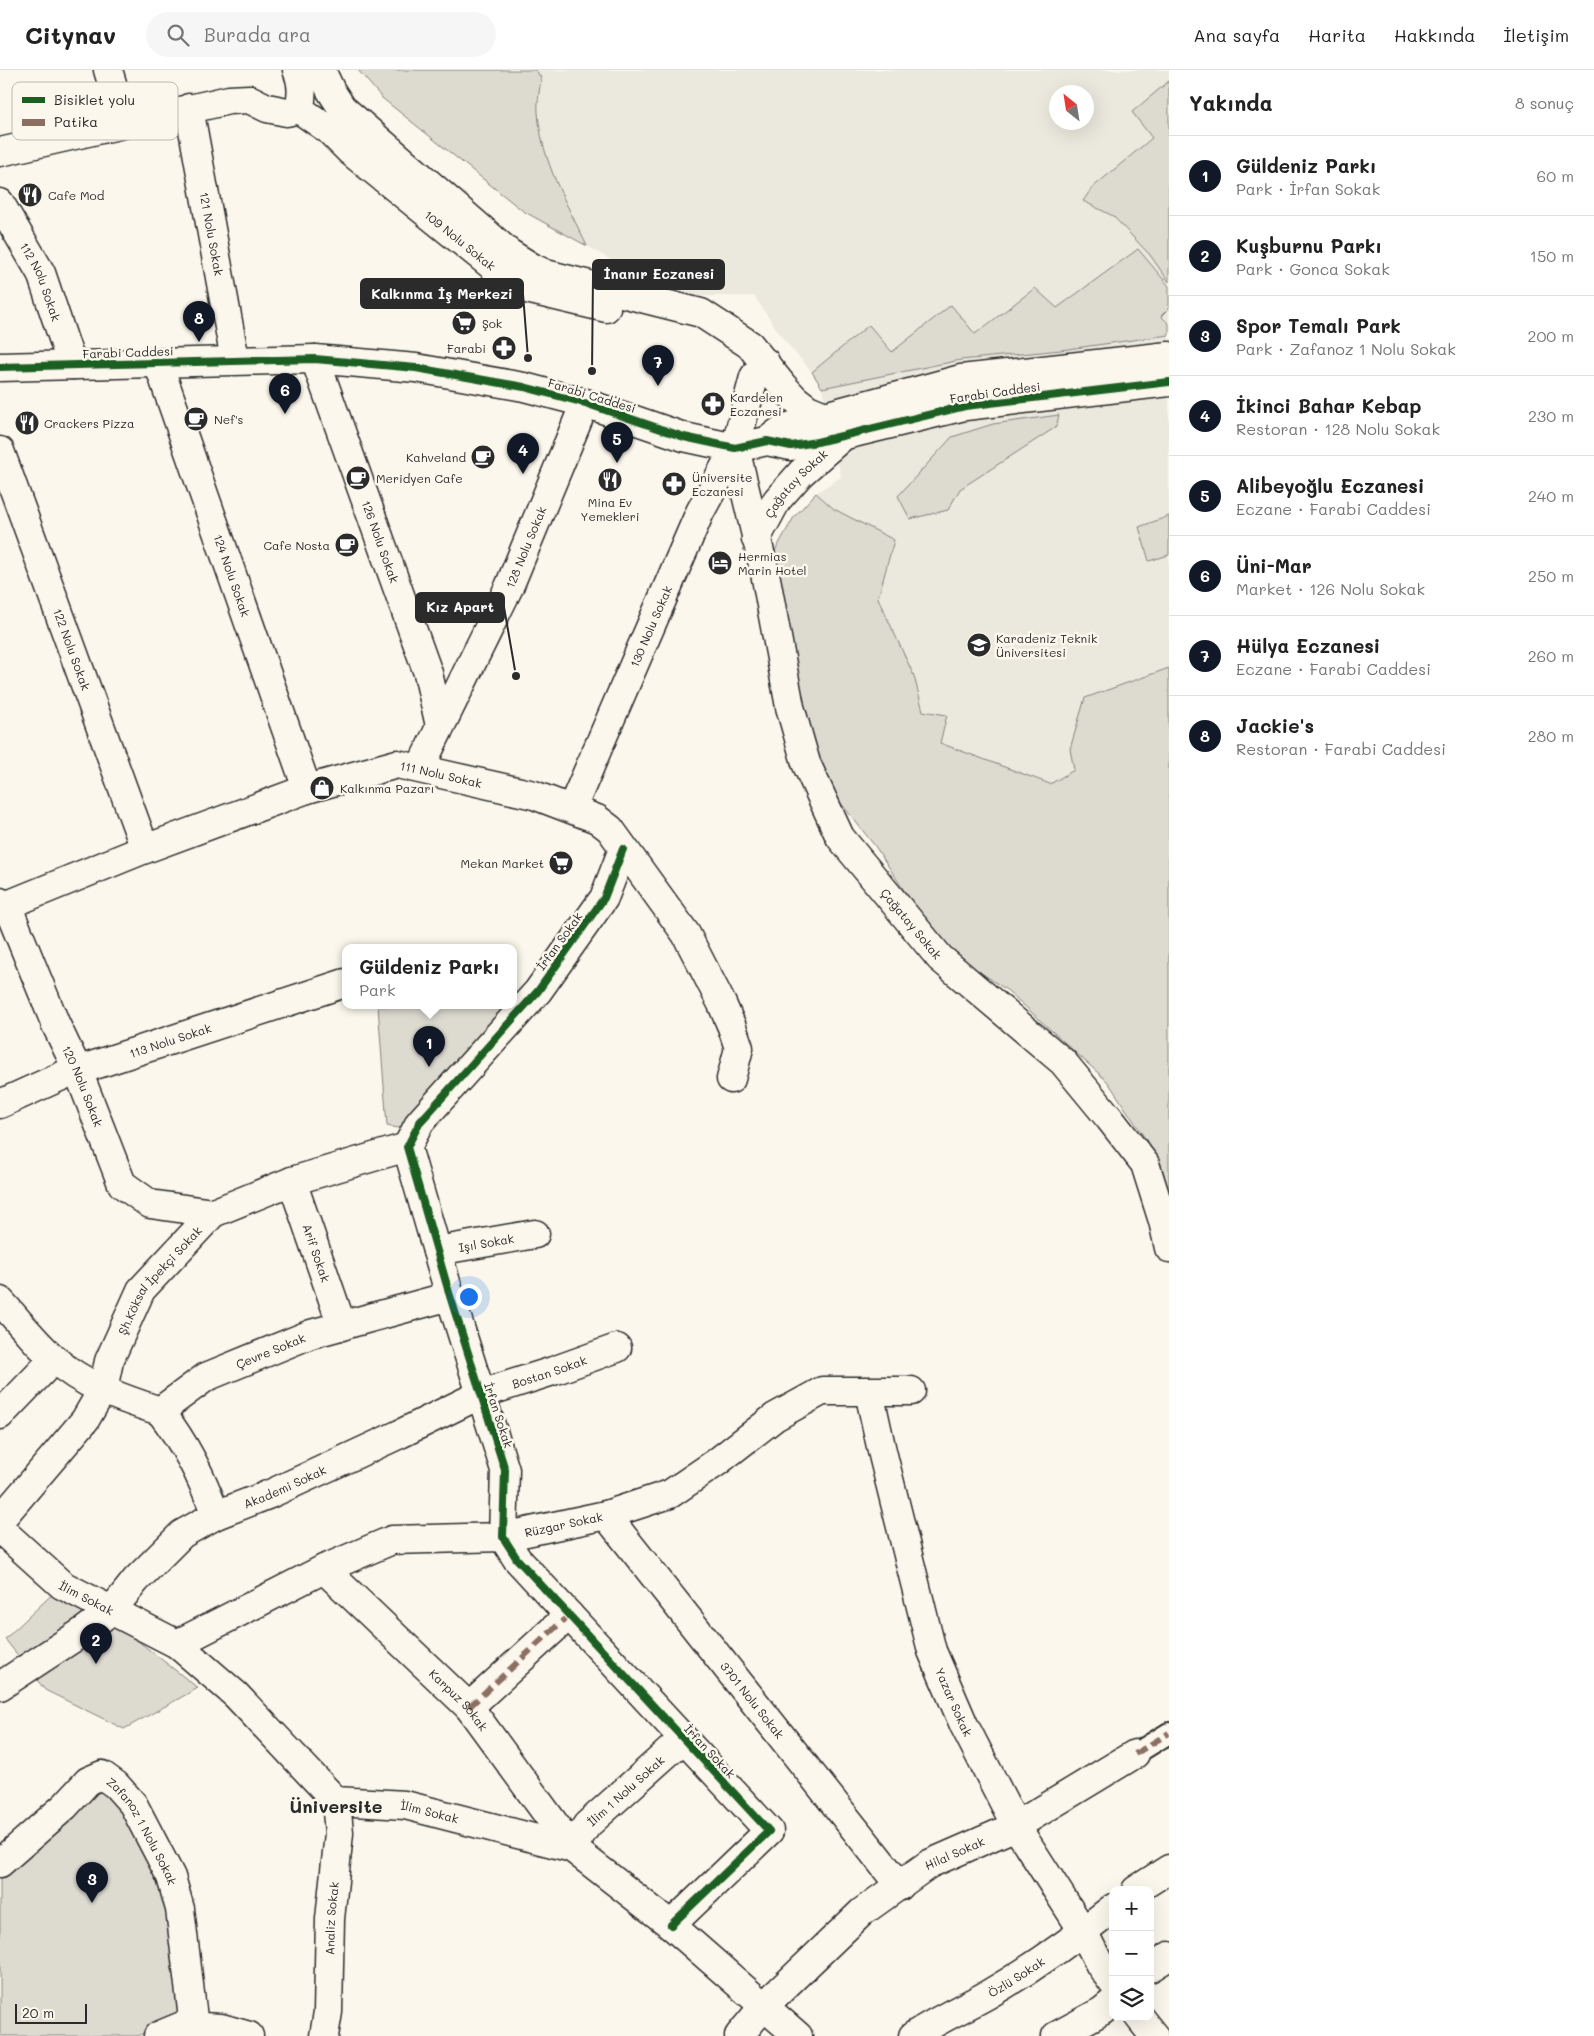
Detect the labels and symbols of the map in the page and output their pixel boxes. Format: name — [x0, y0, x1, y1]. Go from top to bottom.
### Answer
legend — [12, 82, 178, 140]
north arrow — [1049, 85, 1094, 130]
text: Bisiklet yolu — [54, 90, 135, 109]
text: Patika — [54, 112, 98, 131]
restaurant icon: Cafe Mod — [17, 182, 43, 208]
place label: Cafe Mod — [48, 187, 105, 203]
street label: 121 Nolu Sokak — [196, 191, 227, 277]
street label: 109 Nolu Sokak — [421, 206, 499, 274]
street label: 112 Nolu Sokak — [17, 239, 65, 323]
callout: İnanır Eczanesi — [593, 260, 724, 289]
text: İnanır Eczanesi — [603, 264, 715, 283]
callout: Kalkınma İş Merkezi — [361, 279, 523, 308]
text: Kalkınma İş Merkezi — [371, 284, 513, 304]
pin: 8 — [183, 301, 215, 342]
supermarket icon: Şok — [451, 310, 477, 336]
place label: Şok — [482, 315, 502, 331]
pharmacy icon: Farabi — [491, 335, 517, 361]
place label: Farabi — [447, 340, 486, 356]
street label: Farabi Caddesi — [82, 342, 174, 362]
pin: 7 — [642, 345, 674, 386]
pin: 6 — [269, 373, 301, 414]
street label: Farabi Caddesi — [546, 374, 638, 416]
street label: Farabi Caddesi — [949, 378, 1041, 406]
place label: Kardelen Eczanesi — [730, 389, 783, 419]
pharmacy icon: Kardelen Eczanesi — [700, 391, 726, 417]
cafe icon: Nef's — [183, 406, 209, 432]
restaurant icon: Crackers Pizza — [14, 410, 40, 436]
place label: Nef's — [214, 411, 244, 427]
place label: Crackers Pizza — [44, 415, 134, 431]
pin: 5 — [601, 422, 633, 463]
pin: 4 — [507, 433, 539, 474]
cafe icon: Kahveland — [470, 444, 496, 470]
street label: Çağatay Sokak — [761, 446, 831, 521]
place label: Kahveland — [406, 449, 466, 465]
cafe icon: Meridyen Cafe — [345, 465, 371, 491]
restaurant icon: Mina Ev Yemekleri — [597, 467, 623, 493]
place label: Üniversite Eczanesi — [692, 469, 752, 499]
place label: Meridyen Cafe — [376, 470, 463, 486]
pharmacy icon: Üniversite Eczanesi — [661, 471, 687, 497]
place label: Mina Ev Yemekleri — [581, 494, 639, 524]
street label: 126 Nolu Sokak — [358, 498, 403, 585]
street label: 128 Nolu Sokak — [502, 504, 549, 590]
street label: 124 Nolu Sokak — [210, 532, 254, 619]
cafe icon: Cafe Nosta — [334, 532, 360, 558]
place label: Cafe Nosta — [263, 537, 330, 553]
place label: Hermias Marin Hotel — [738, 548, 807, 578]
hotel icon: Hermias Marin Hotel — [707, 550, 733, 576]
street label: 130 Nolu Sokak — [626, 583, 675, 669]
callout: Kız Apart — [416, 593, 504, 622]
text: Kız Apart — [426, 597, 494, 616]
street label: 122 Nolu Sokak — [50, 606, 94, 692]
place label: Karadeniz Teknik Üniversitesi — [996, 630, 1097, 660]
school or university icon: Karadeniz Teknik Üniversitesi — [966, 632, 992, 658]
street label: 111 Nolu Sokak — [399, 757, 484, 791]
shop icon: Kalkınma Pazarı — [309, 775, 335, 801]
place label: Kalkınma Pazarı — [340, 780, 434, 796]
supermarket icon: Mekan Market — [548, 850, 574, 876]
place label: Mekan Market — [461, 855, 544, 871]
street label: Çağatay Sokak — [878, 885, 946, 962]
street label: İrfan Sokak — [533, 909, 585, 973]
street label: 113 Nolu Sokak — [127, 1019, 213, 1061]
pin: 1 — [413, 1026, 445, 1067]
street label: 120 Nolu Sokak — [59, 1043, 107, 1129]
street label: Şh.Köksal İpekçi Sokak — [114, 1222, 205, 1337]
street label: Arif Sokak — [299, 1222, 334, 1284]
street label: Işıl Sokak — [457, 1230, 515, 1255]
your location — [456, 1284, 482, 1310]
street label: Çevre Sokak — [233, 1329, 308, 1372]
street label: Bostan Sokak — [510, 1352, 589, 1392]
street label: İrfan Sokak — [481, 1380, 517, 1450]
street label: Akademi Sokak — [241, 1461, 328, 1512]
street label: Rüzgar Sokak — [523, 1508, 604, 1540]
street label: İlim Sokak — [56, 1577, 117, 1618]
pin: 2 — [80, 1623, 112, 1664]
street label: 3701 Nolu Sokak — [717, 1658, 788, 1742]
street label: Karpuz Sokak — [426, 1665, 492, 1734]
street label: Yazar Sokak — [932, 1665, 976, 1739]
street label: İrfan Sokak — [681, 1721, 739, 1781]
street label: İlim 1 Nolu Sokak — [584, 1752, 667, 1829]
street label: Zafanoz 1 Nolu Sokak — [104, 1773, 181, 1887]
district label: Üniversite — [290, 1794, 383, 1818]
street label: İlim Sokak — [400, 1797, 460, 1826]
street label: Hilal Sokak — [922, 1833, 987, 1873]
pin: 3 — [76, 1862, 108, 1903]
street label: Analiz Sokak — [321, 1881, 342, 1955]
street label: Özlü Sokak — [985, 1953, 1047, 2001]
scale bar — [15, 2001, 88, 2024]

